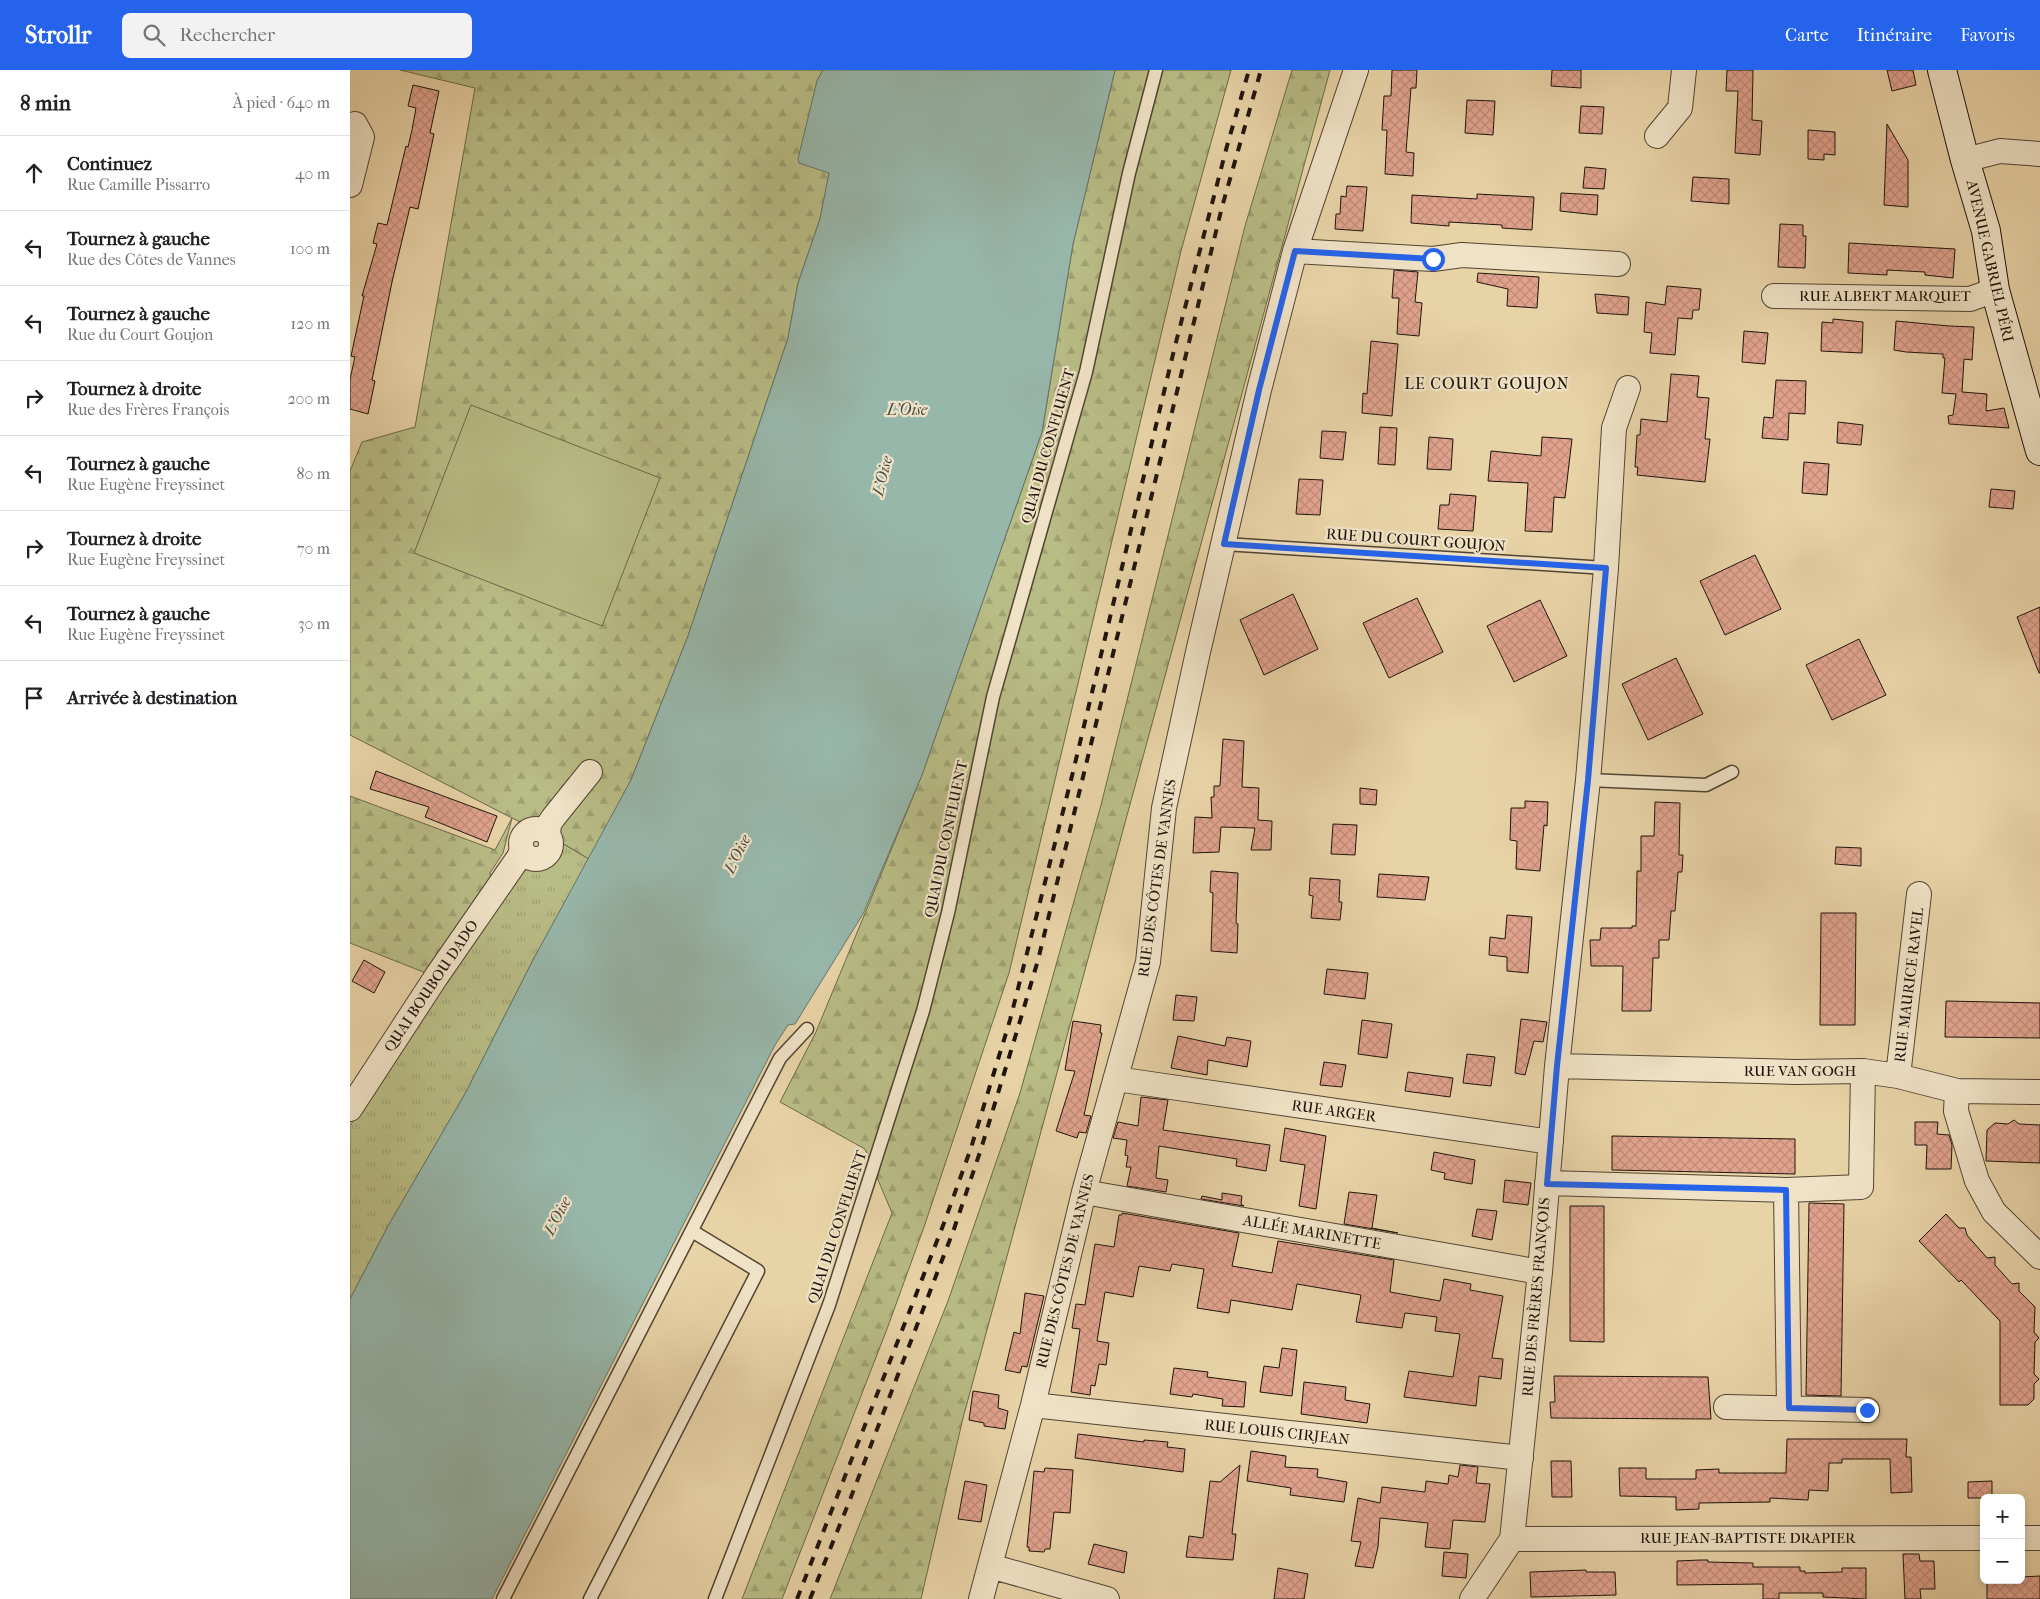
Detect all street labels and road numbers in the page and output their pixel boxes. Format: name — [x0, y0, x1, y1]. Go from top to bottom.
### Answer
street label: AVENUE GABRIEL PÉRI — [1962, 177, 2017, 344]
street label: RUE ALBERT MARQUET — [1799, 287, 1972, 305]
street label: QUAI DU CONFLUENT — [1017, 366, 1079, 526]
street label: RUE DU COURT GOUJON — [1326, 525, 1507, 555]
street label: QUAI DU CONFLUENT — [921, 758, 972, 919]
street label: RUE DES CÔTES DE VANNES — [1134, 778, 1180, 978]
street label: RUE MAURICE RAVEL — [1891, 907, 1927, 1063]
street label: QUAI BOUBOU DADO — [380, 916, 482, 1055]
street label: RUE VAN GOGH — [1744, 1062, 1856, 1080]
street label: RUE ARGER — [1291, 1096, 1379, 1126]
street label: QUAI DU CONFLUENT — [804, 1147, 871, 1306]
street label: RUE DES CÔTES DE VANNES — [1032, 1172, 1098, 1370]
street label: RUE DES FRÈRES FRANÇOIS — [1518, 1196, 1554, 1397]
street label: ALLÉE MARINETTE — [1241, 1211, 1382, 1253]
street label: RUE LOUIS CIRJEAN — [1203, 1415, 1351, 1449]
street label: RUE JEAN-BAPTISTE DRAPIER — [1640, 1529, 1857, 1547]

